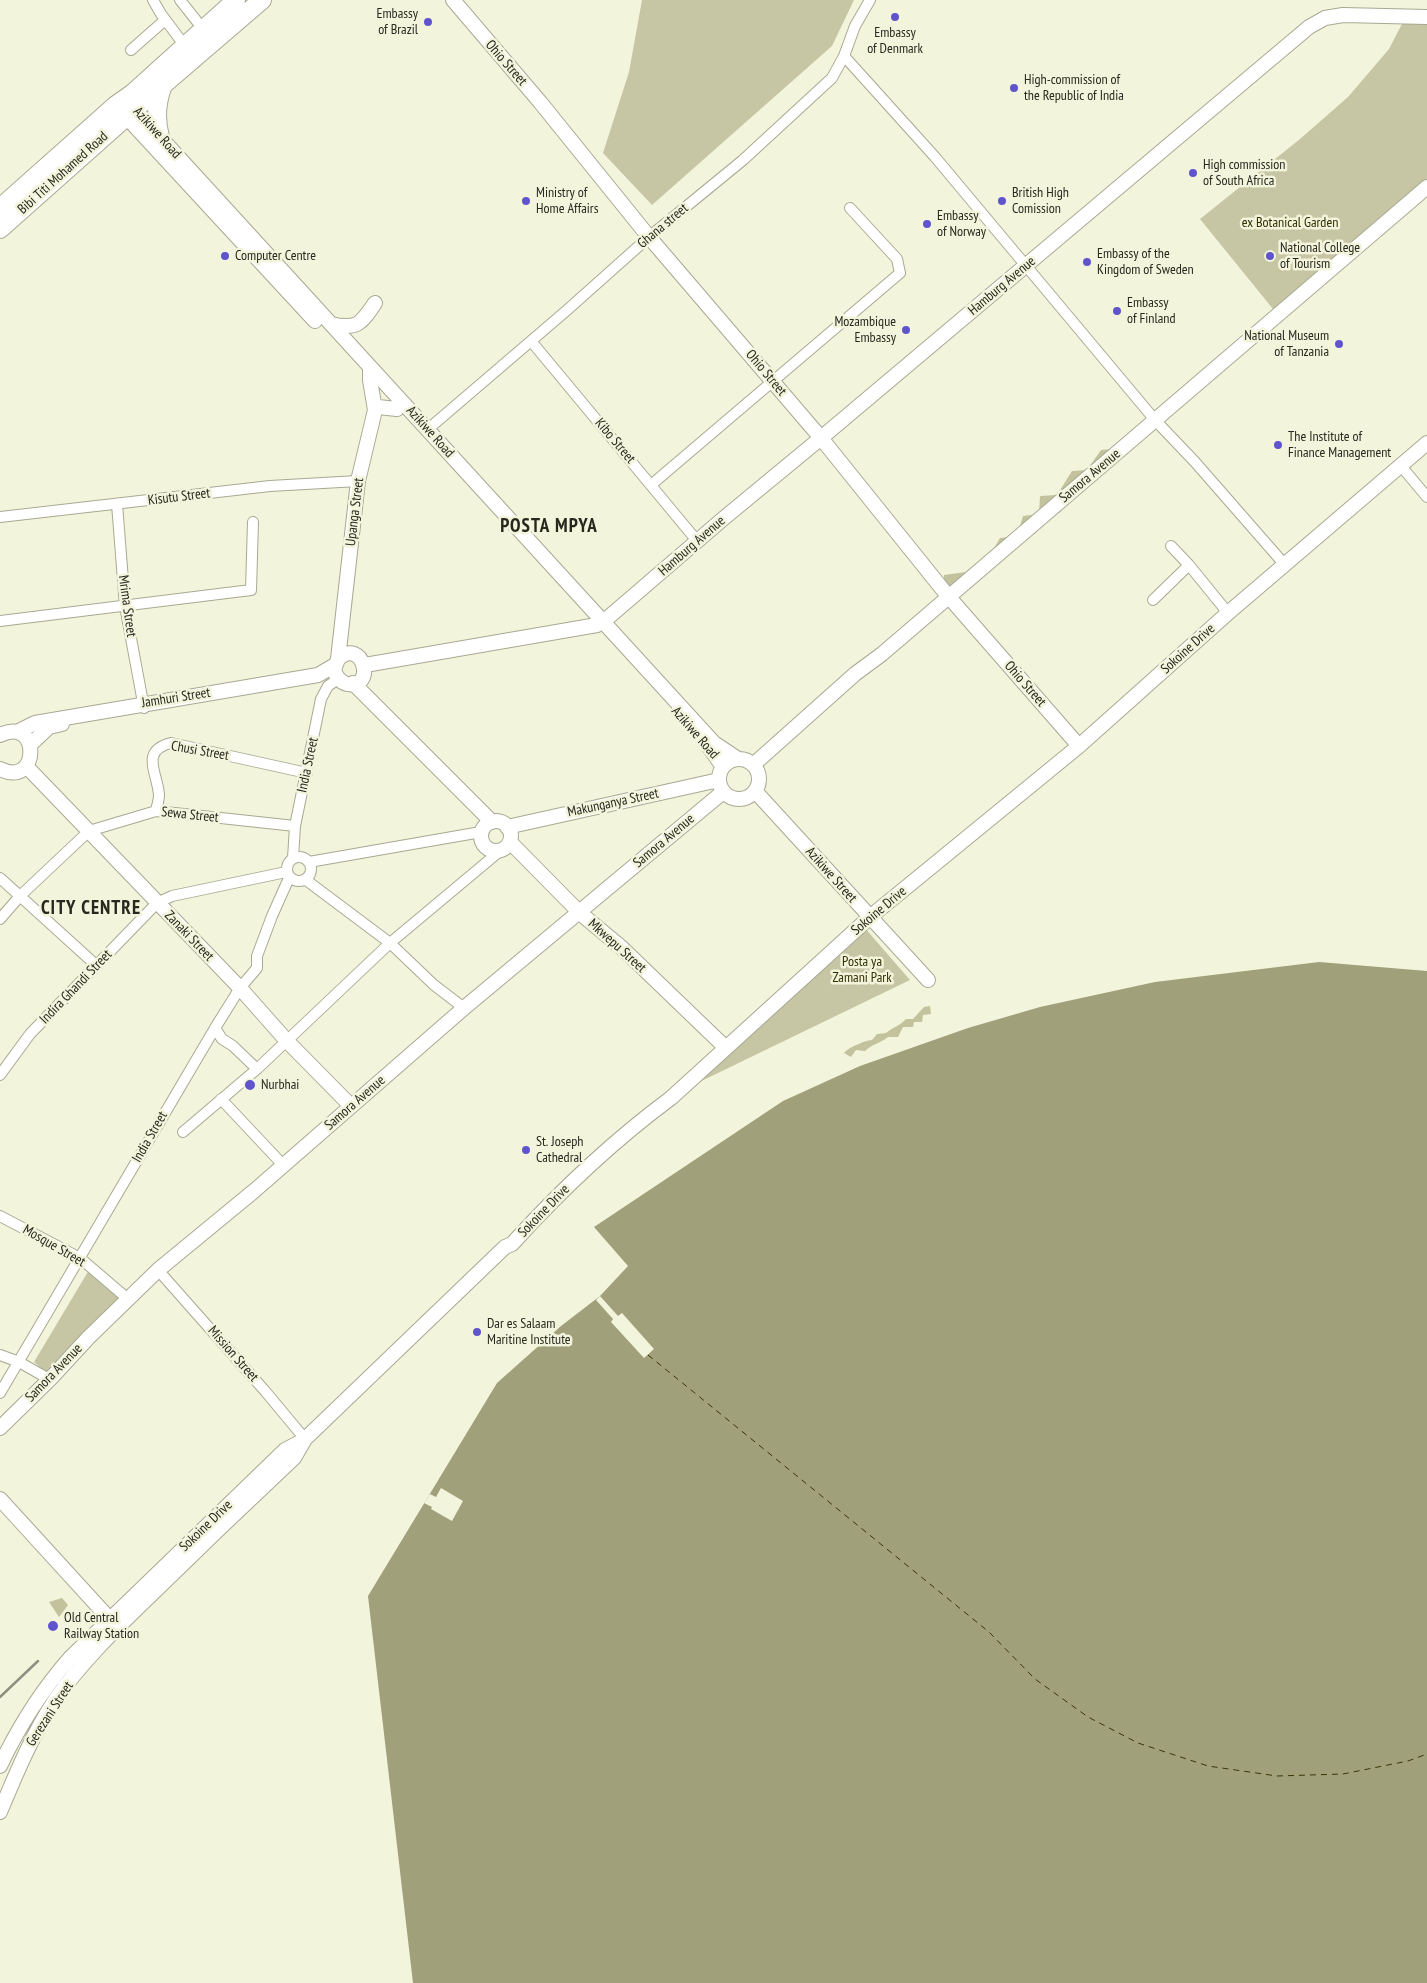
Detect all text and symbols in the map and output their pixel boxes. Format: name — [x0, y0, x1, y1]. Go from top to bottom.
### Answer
place label: Embassy of Brazil — [376, 6, 418, 38]
marker: Embassy of Denmark — [889, 11, 901, 23]
marker: Embassy of Brazil — [422, 16, 434, 28]
place label: Embassy of Denmark — [867, 25, 923, 58]
street label: Ohio Street — [482, 37, 530, 89]
place label: High-commission of the Republic of India — [1024, 72, 1124, 104]
marker: High-commission of the Republic of India — [1008, 82, 1020, 94]
street label: Azikiwe Road — [129, 104, 185, 162]
street label: Bibi Titi Mohamed Road — [14, 128, 112, 218]
place label: High commission of South Africa — [1203, 157, 1285, 190]
marker: High commission of South Africa — [1187, 167, 1199, 179]
place label: Ministry of Home Affairs — [536, 185, 598, 218]
place label: British High Comission — [1012, 185, 1069, 218]
marker: Ministry of Home Affairs — [520, 195, 532, 207]
marker: British High Comission — [996, 195, 1008, 207]
street label: Ghana street — [634, 200, 692, 252]
place label: Embassy of Norway — [937, 208, 986, 240]
park label: ex Botanical Garden — [1242, 215, 1338, 231]
marker: Embassy of Norway — [921, 218, 933, 230]
place label: National College of Tourism — [1280, 240, 1360, 272]
place label: Embassy of the Kingdom of Sweden — [1097, 246, 1194, 278]
place label: Computer Centre — [235, 248, 316, 264]
marker: Computer Centre — [219, 250, 231, 262]
marker: National College of Tourism — [1264, 250, 1276, 262]
street label: Hamburg Avenue — [965, 253, 1039, 319]
marker: Embassy of the Kingdom of Sweden — [1081, 256, 1093, 268]
place label: Embassy of Finland — [1127, 295, 1176, 328]
marker: Embassy of Finland — [1111, 305, 1123, 317]
place label: Mozambique Embassy — [834, 314, 896, 347]
marker: Mozambique Embassy — [900, 324, 912, 336]
place label: National Museum of Tanzania — [1244, 328, 1329, 361]
marker: National Museum of Tanzania — [1333, 338, 1345, 350]
street label: Ohio Street — [742, 347, 790, 399]
street label: Azikiwe Road — [402, 403, 458, 461]
street label: Kibo Street — [591, 415, 639, 467]
place label: The Institute of Finance Management — [1288, 429, 1391, 462]
marker: The Institute of Finance Management — [1272, 439, 1284, 451]
street label: Samora Avenue — [1056, 446, 1124, 506]
street label: Upanga Street — [342, 477, 368, 547]
street label: Kisutu Street — [147, 485, 211, 509]
street label: Hamburg Avenue — [655, 513, 729, 579]
district label: POSTA MPYA — [499, 516, 599, 538]
street label: Mrima Street — [114, 574, 140, 638]
street label: Sokoine Drive — [1158, 620, 1218, 678]
street label: Ohio Street — [1001, 658, 1049, 710]
street label: Jamhuri Street — [141, 684, 211, 712]
street label: Azikiwe Road — [668, 703, 722, 763]
street label: India Street — [294, 736, 322, 794]
street label: Chusi Street — [170, 738, 230, 764]
street label: Makunganya Street — [566, 785, 660, 821]
street label: Sewa Street — [161, 804, 219, 826]
street label: Samora Avenue — [630, 811, 698, 871]
street label: Azikiwe Street — [802, 844, 860, 906]
street label: Sokoine Drive — [848, 883, 910, 939]
district label: CITY CENTRE — [40, 898, 142, 920]
street label: Zanaki Street — [161, 907, 217, 965]
street label: Mkwepu Street — [584, 916, 650, 976]
street label: Indira Ghandi Street — [36, 946, 116, 1028]
park label: Posta ya Zamani Park — [832, 954, 892, 986]
street label: Samora Avenue — [321, 1072, 389, 1134]
place label: Nurbhai — [261, 1077, 299, 1093]
marker: Nurbhai — [243, 1078, 257, 1092]
street label: India Street — [129, 1109, 171, 1165]
place label: St. Joseph Cathedral — [536, 1134, 583, 1166]
marker: St. Joseph Cathedral — [520, 1144, 532, 1156]
street label: Sokoine Drive — [515, 1181, 573, 1241]
street label: Mosque Street — [20, 1221, 88, 1271]
place label: Dar es Salaam Maritine Institute — [487, 1316, 571, 1348]
street label: Mission Street — [204, 1323, 262, 1385]
marker: Dar es Salaam Maritine Institute — [471, 1326, 483, 1338]
street label: Samora Avenue — [22, 1340, 86, 1406]
street label: Sokoine Drive — [176, 1497, 236, 1555]
place label: Old Central Railway Station — [64, 1610, 139, 1642]
marker: Old Central Railway Station — [46, 1619, 60, 1633]
street label: Gerezani Street — [23, 1678, 77, 1750]

